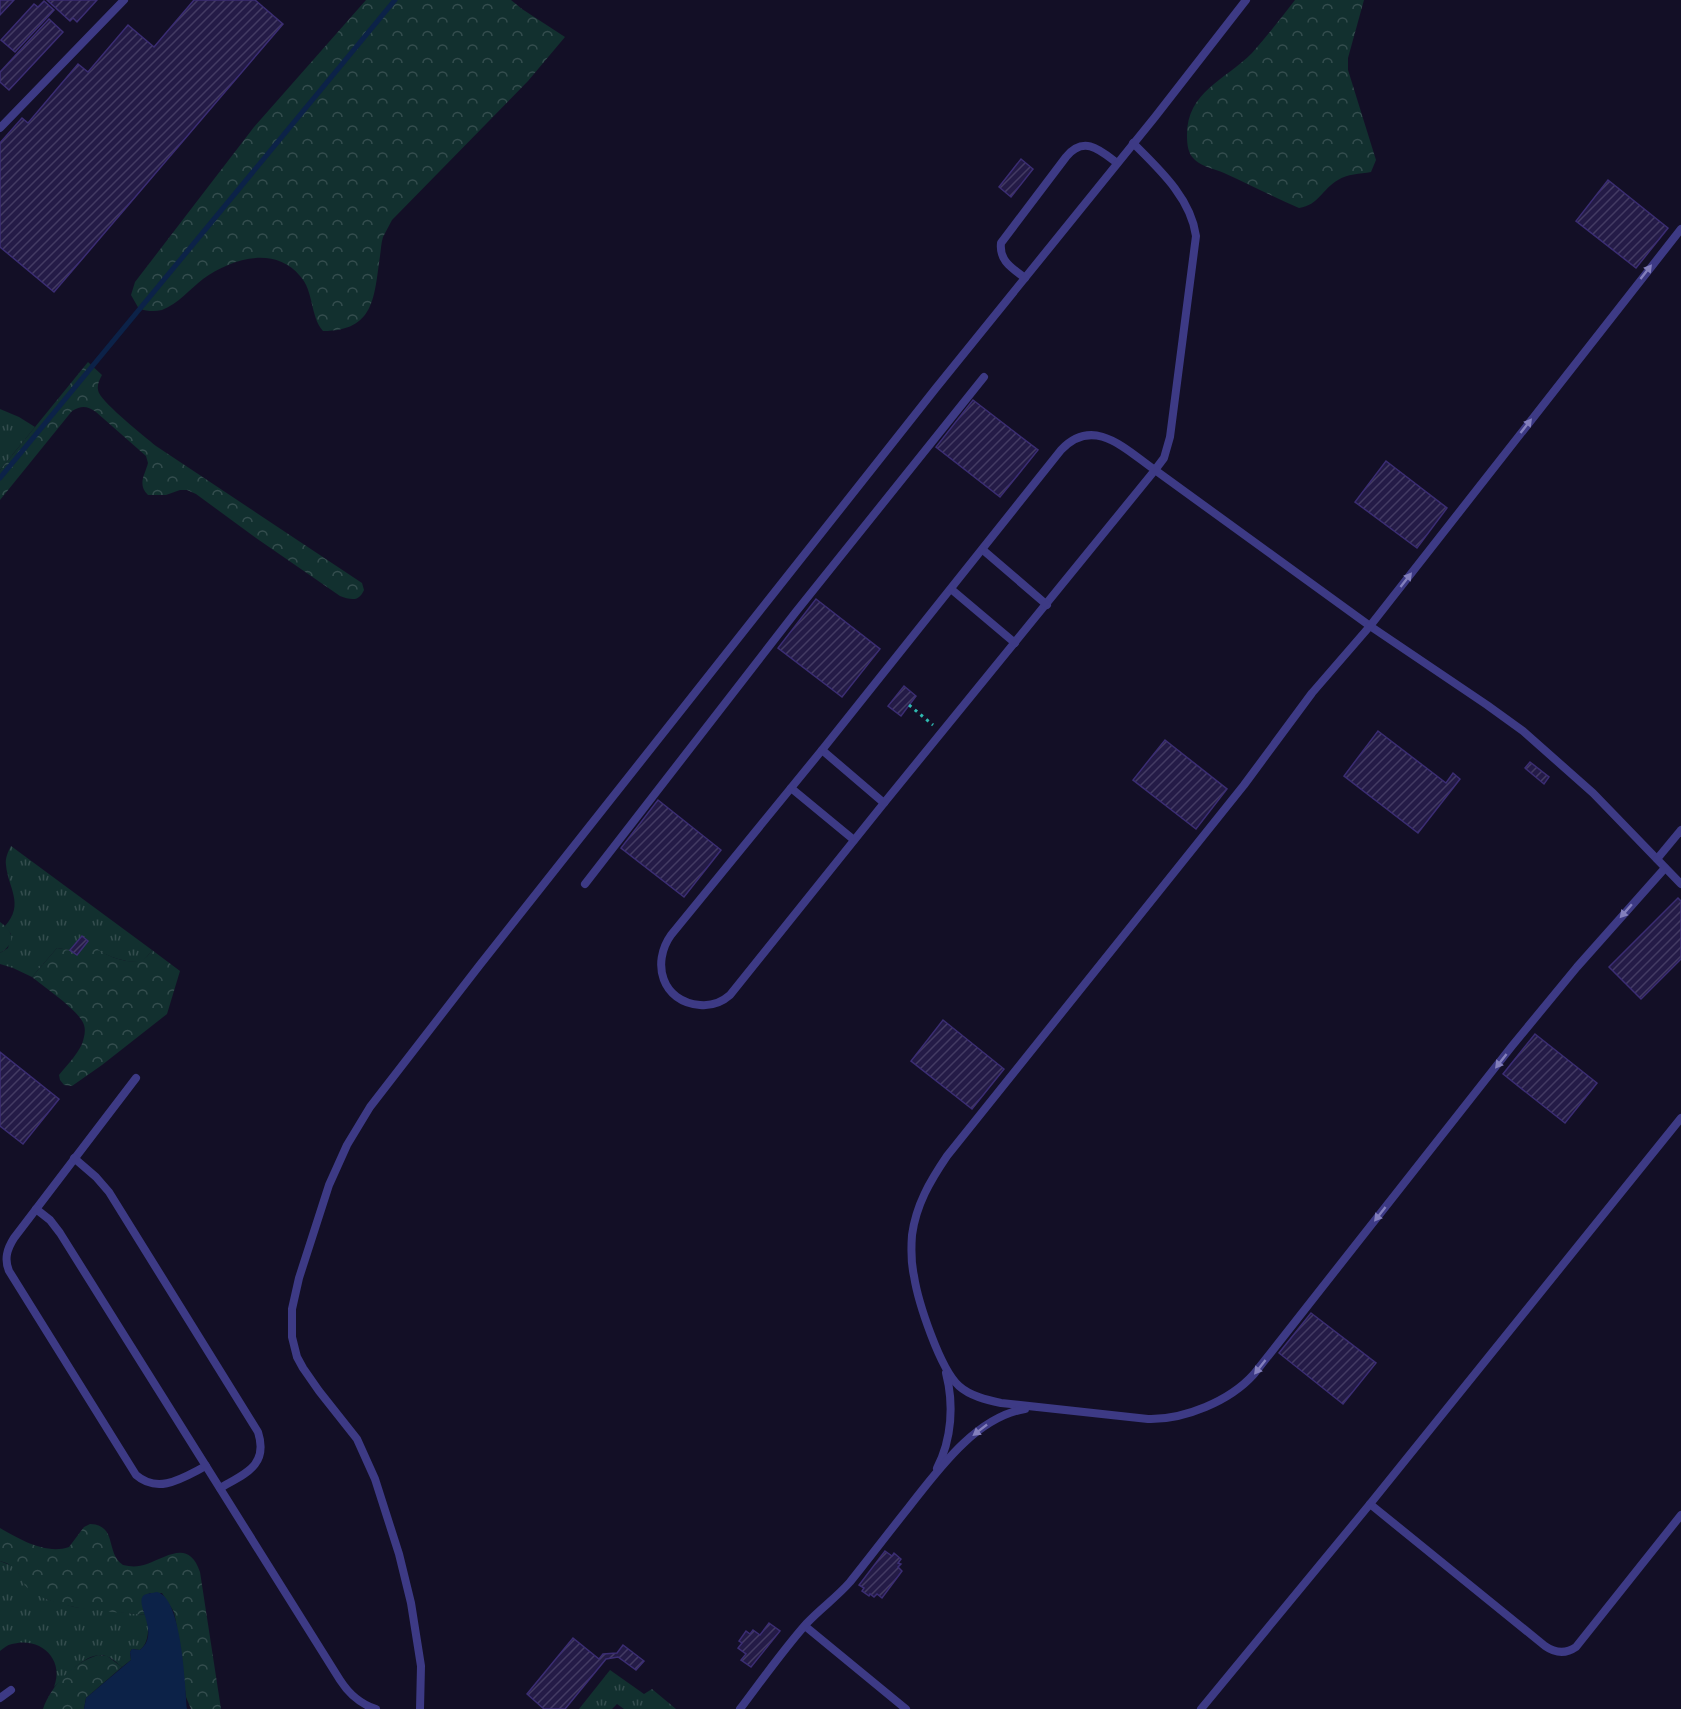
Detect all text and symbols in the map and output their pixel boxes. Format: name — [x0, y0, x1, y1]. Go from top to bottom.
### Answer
one-way arrow — [1640, 265, 1652, 280]
one-way arrow — [1520, 418, 1532, 434]
one-way arrow — [1399, 572, 1411, 587]
one-way arrow — [1620, 903, 1633, 918]
one-way arrow — [1495, 1053, 1507, 1068]
one-way arrow — [1374, 1206, 1387, 1222]
one-way arrow — [1253, 1359, 1266, 1375]
one-way arrow — [972, 1424, 988, 1436]

